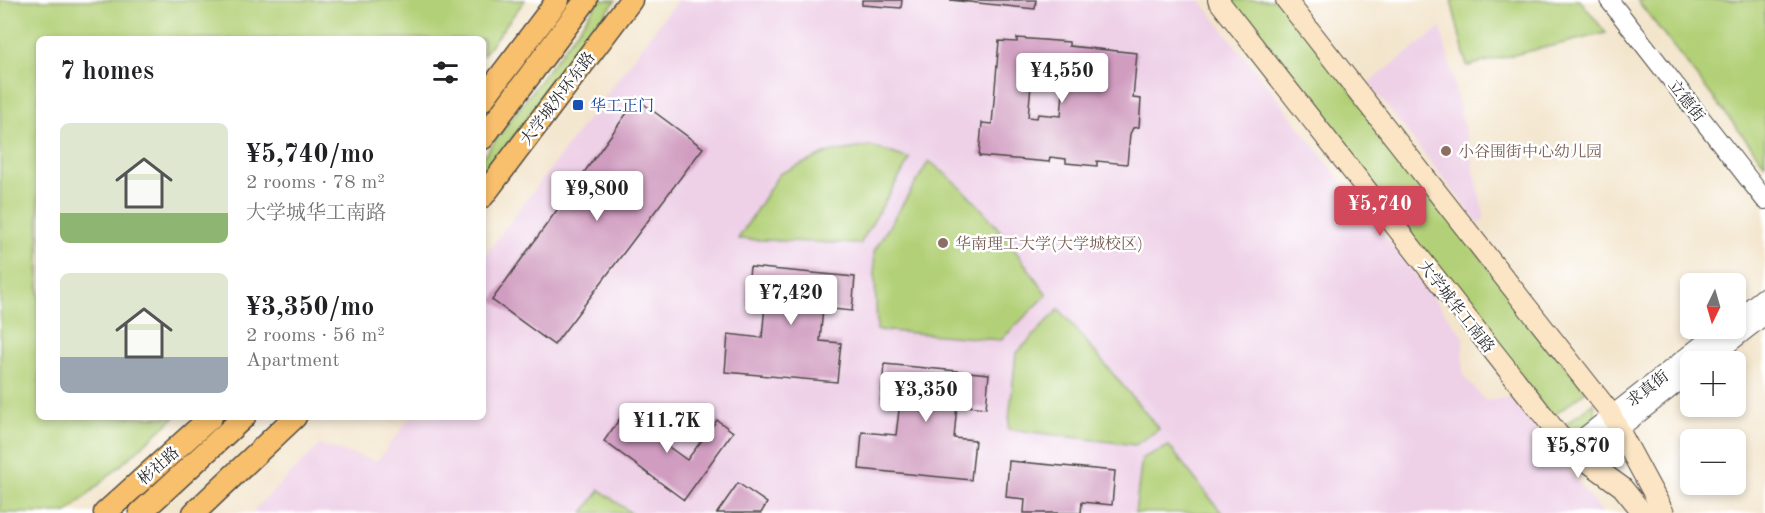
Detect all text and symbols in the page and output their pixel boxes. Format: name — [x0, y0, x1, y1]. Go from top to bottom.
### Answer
street label: 大学城外环东路 — [517, 48, 599, 149]
pin: ¥4,550 — [1013, 53, 1111, 104]
icon: filters — [429, 56, 462, 89]
text: 7 homes — [60, 59, 154, 85]
text: ¥4,550 — [1030, 62, 1094, 82]
street label: 立德街 — [1664, 76, 1708, 125]
place label: 华工正门 — [590, 97, 654, 115]
marker: 华工正门 — [571, 98, 585, 112]
text: ¥5,740/mo — [246, 142, 374, 168]
place label: 小谷围街中心幼儿园 — [1458, 143, 1602, 161]
marker: 小谷围街中心幼儿园 — [1439, 144, 1453, 158]
icon: home — [108, 147, 180, 219]
pin: ¥9,800 — [548, 171, 646, 222]
text: 2 rooms · 78 m² — [246, 173, 385, 193]
text: ¥9,800 — [565, 180, 629, 200]
pin: ¥5,740 — [1331, 186, 1429, 237]
text: ¥5,740 — [1348, 195, 1412, 215]
text: 大学城华工南路 — [246, 204, 386, 224]
place label: 华南理工大学(大学城校区) — [955, 235, 1143, 253]
marker: 华南理工大学(大学城校区) — [936, 236, 950, 250]
street label: 大学城华工南路 — [1415, 257, 1498, 356]
north arrow — [1680, 273, 1746, 339]
map controls — [1680, 273, 1746, 495]
pin: ¥7,420 — [742, 275, 840, 326]
text: ¥7,420 — [759, 284, 823, 304]
text: ¥3,350/mo — [246, 295, 374, 321]
icon: home — [108, 297, 180, 369]
text: 2 rooms · 56 m² — [246, 326, 385, 346]
text: Apartment — [246, 351, 340, 371]
button: + — [1680, 351, 1746, 417]
street label: 求真街 — [1623, 367, 1672, 411]
pin: ¥3,350 — [877, 372, 975, 423]
text: ¥3,350 — [894, 381, 958, 401]
pin: ¥11.7K — [618, 403, 716, 454]
text: ¥11.7K — [633, 412, 701, 432]
pin: ¥5,870 — [1529, 428, 1627, 479]
button: − — [1680, 429, 1746, 495]
text: ¥5,870 — [1546, 437, 1610, 457]
street label: 彬社路 — [135, 443, 183, 488]

